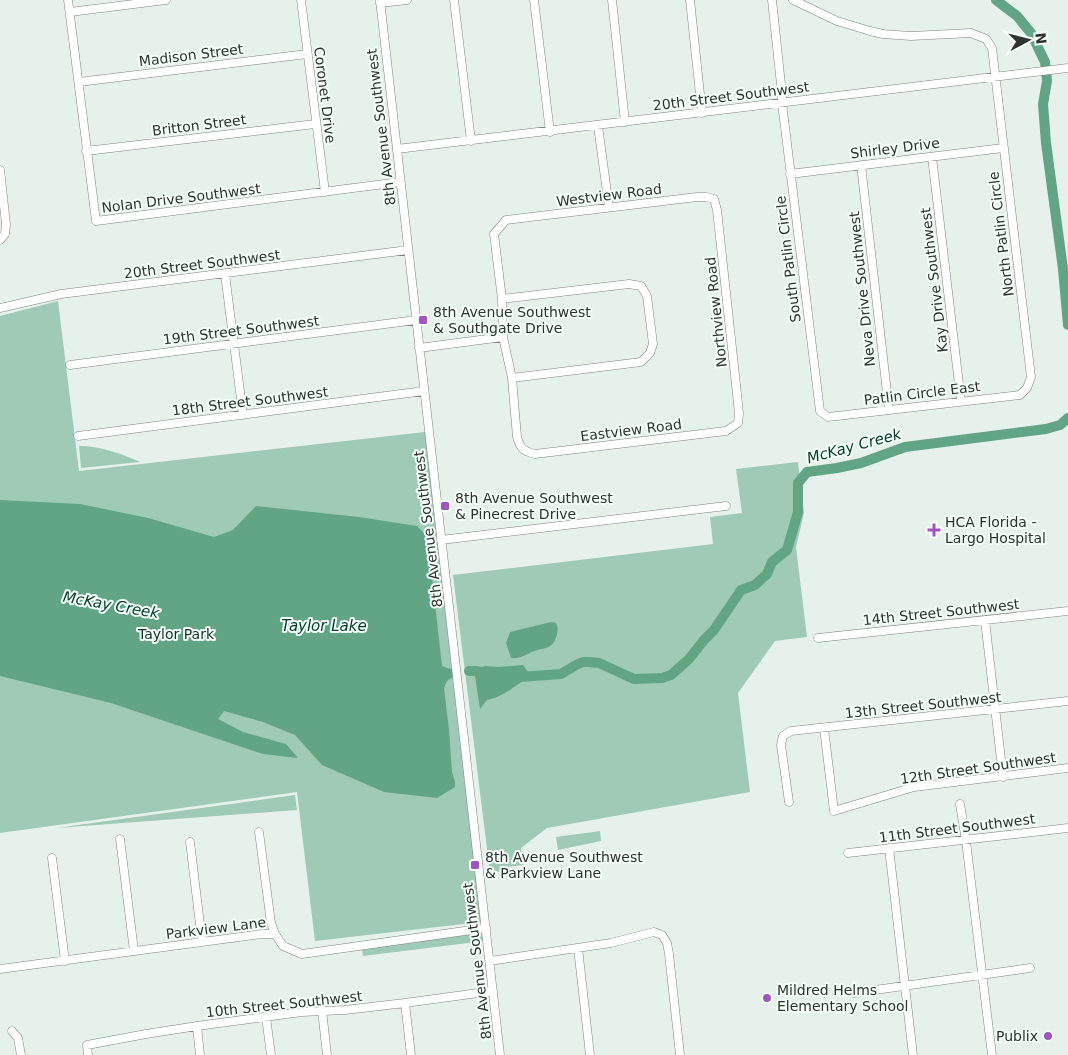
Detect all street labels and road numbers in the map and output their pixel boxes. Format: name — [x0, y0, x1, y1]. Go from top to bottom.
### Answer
street label: Madison Street — [138, 41, 245, 69]
street label: Coronet Drive — [311, 46, 339, 144]
street label: 8th Avenue Southwest — [363, 47, 399, 206]
street label: 20th Street Southwest — [652, 78, 810, 114]
street label: Britton Street — [151, 111, 247, 139]
street label: Shirley Drive — [849, 135, 941, 161]
street label: North Patlin Circle — [985, 171, 1017, 297]
street label: Nolan Drive Southwest — [101, 180, 262, 216]
street label: Westview Road — [555, 181, 663, 209]
street label: South Patlin Circle — [772, 195, 804, 323]
street label: Kay Drive Southwest — [917, 206, 951, 353]
street label: Neva Drive Southwest — [846, 210, 878, 367]
street label: 20th Street Southwest — [123, 246, 281, 282]
street label: Northview Road — [702, 256, 730, 368]
street label: 19th Street Southwest — [162, 312, 320, 348]
street label: Patlin Circle East — [863, 378, 982, 408]
street label: 18th Street Southwest — [171, 383, 329, 419]
street label: Eastview Road — [579, 416, 683, 444]
street label: 8th Avenue Southwest — [410, 449, 446, 608]
street label: 14th Street Southwest — [862, 596, 1020, 628]
street label: 13th Street Southwest — [844, 689, 1002, 721]
street label: 12th Street Southwest — [899, 749, 1057, 787]
street label: 11th Street Southwest — [878, 810, 1036, 846]
street label: 8th Avenue Southwest — [459, 881, 495, 1040]
street label: Parkview Lane — [165, 914, 267, 942]
street label: 10th Street Southwest — [205, 988, 363, 1020]

